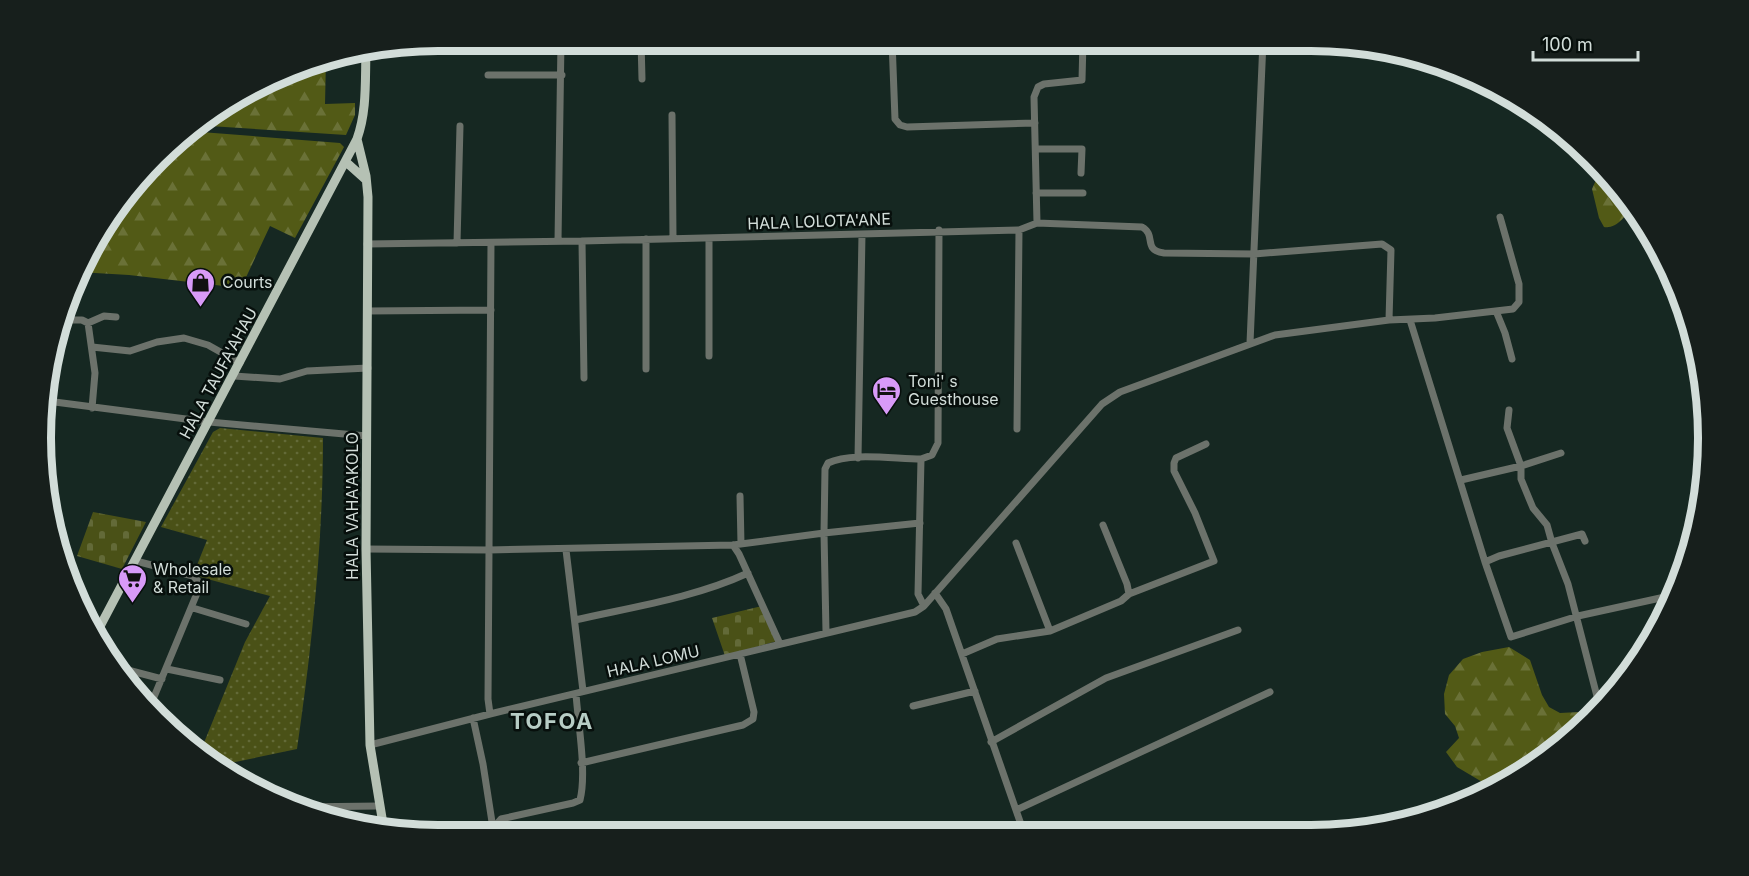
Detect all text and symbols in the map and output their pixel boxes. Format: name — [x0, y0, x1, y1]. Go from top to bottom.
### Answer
scale bar — [1533, 24, 1638, 62]
text: 100 m — [1542, 34, 1593, 55]
street label: HALA LOLOTA'ANE — [747, 208, 891, 234]
shop icon: Courts — [185, 266, 217, 308]
place label: Courts — [222, 272, 273, 292]
street label: HALA TAUFA'AHAU — [175, 304, 261, 442]
place label: Toni' s Guesthouse — [908, 371, 999, 409]
hotel icon: Toni' s Guesthouse — [871, 374, 903, 416]
street label: HALA VAHA'AKOLO — [342, 432, 362, 580]
place label: Wholesale & Retail — [153, 559, 232, 597]
supermarket icon: Wholesale & Retail — [116, 562, 148, 604]
street label: HALA LOMU — [605, 641, 701, 681]
district label: TOFOA — [510, 708, 594, 734]

